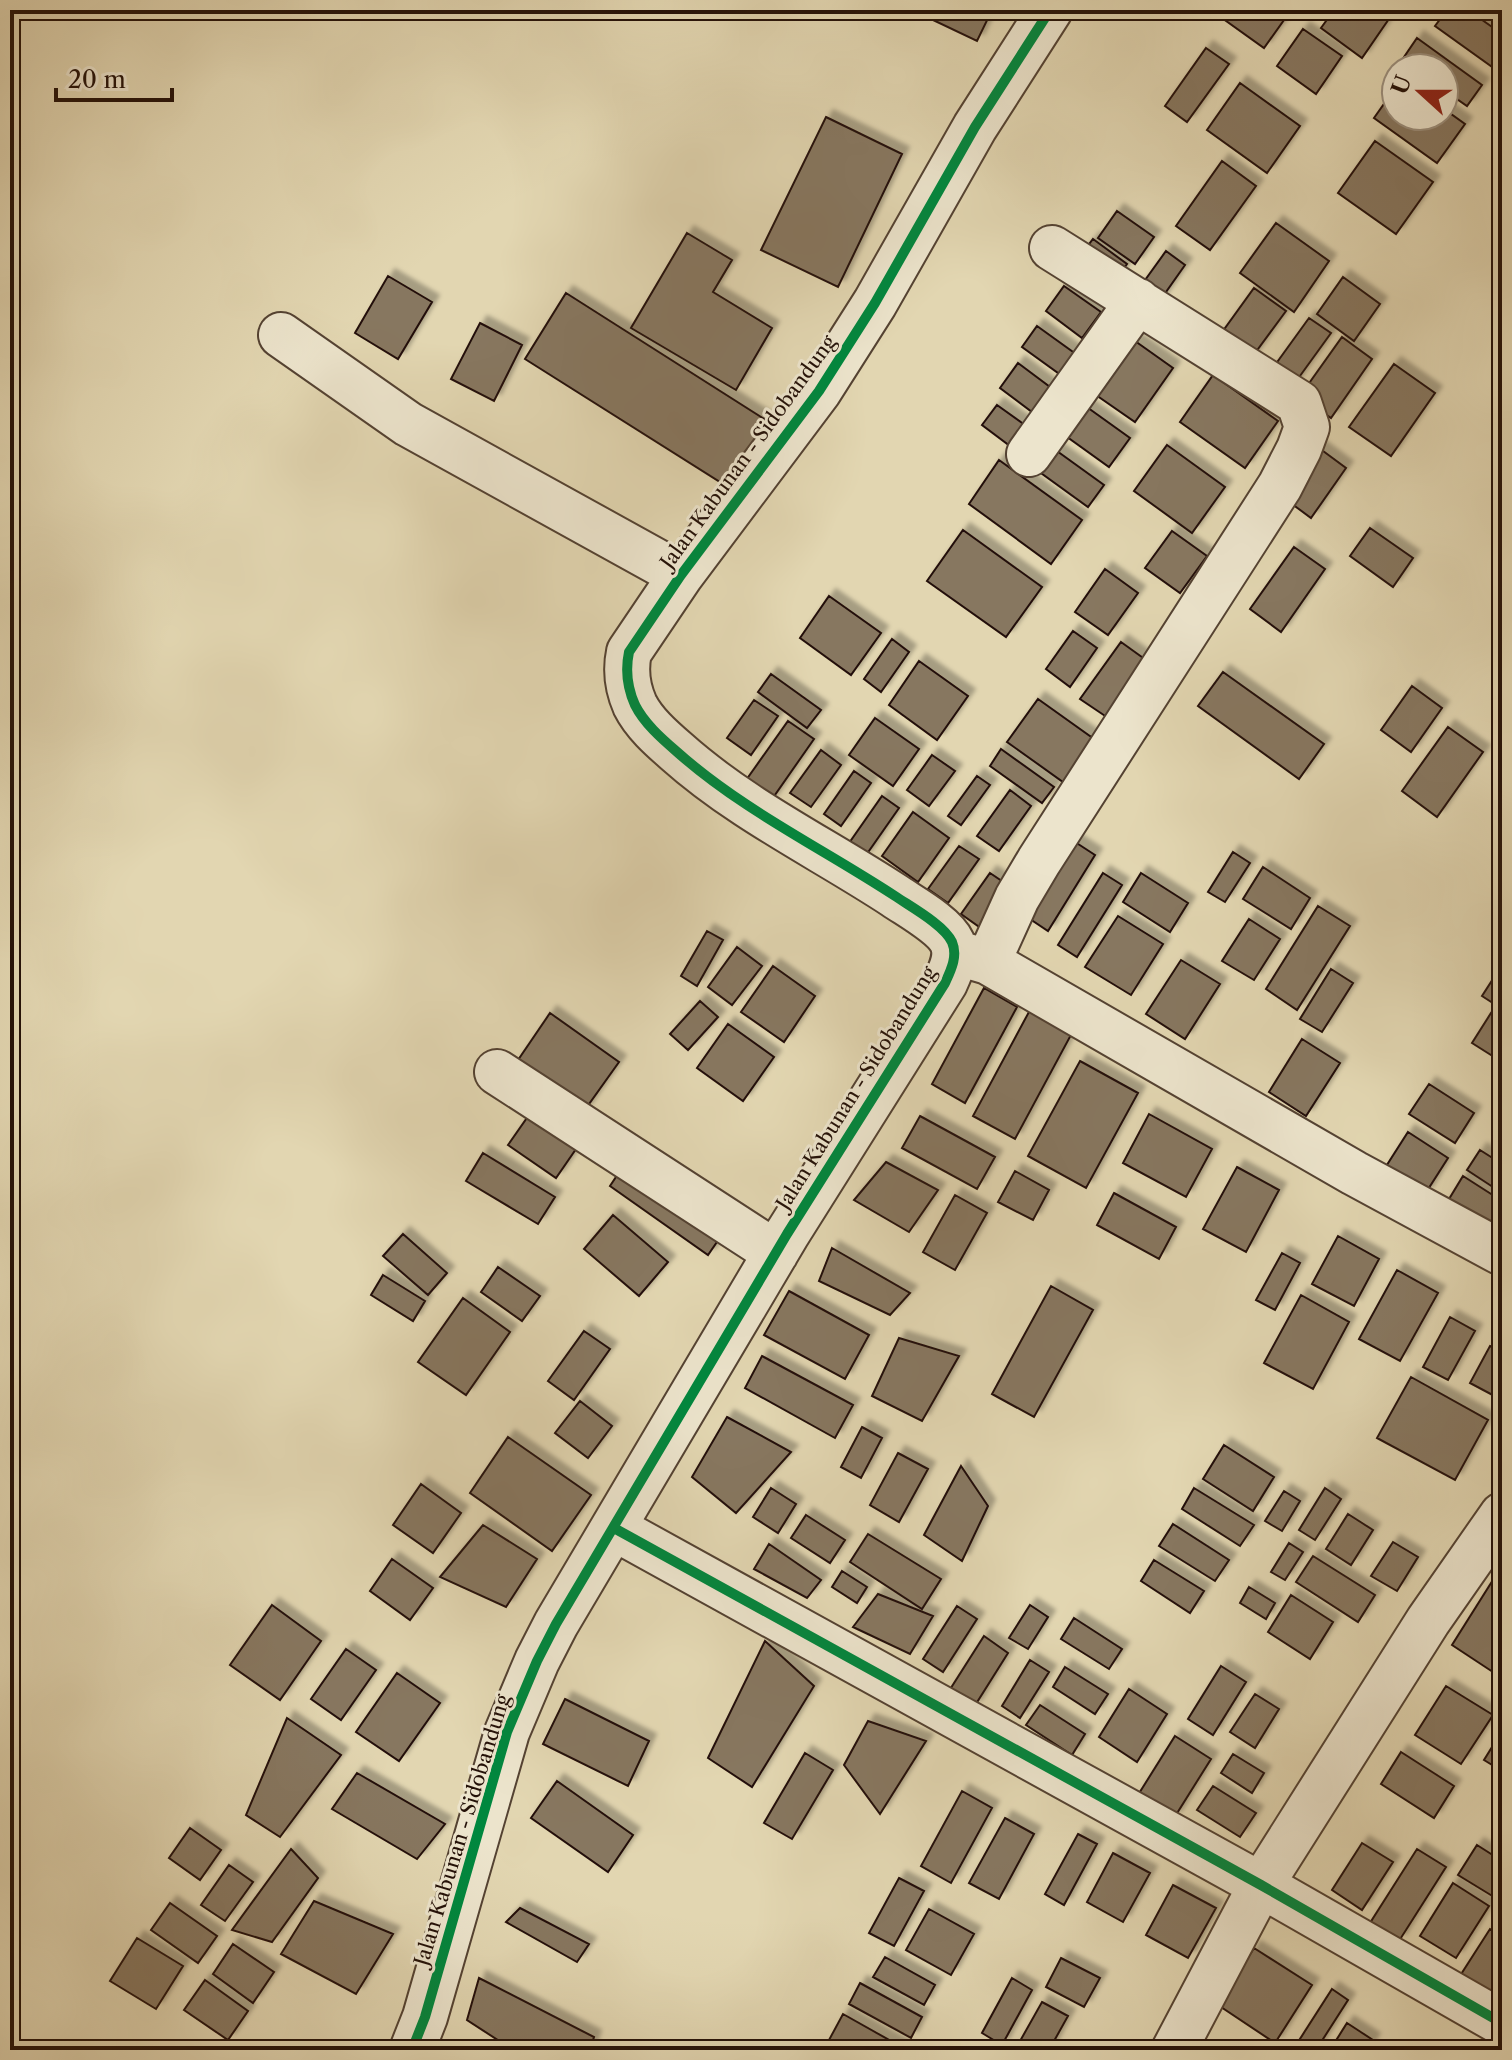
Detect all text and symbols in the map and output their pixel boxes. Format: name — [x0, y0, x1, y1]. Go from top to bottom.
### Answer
scale bar — [56, 52, 172, 102]
north arrow — [1380, 52, 1460, 132]
text: 20 m — [68, 65, 126, 94]
text: U — [1386, 72, 1418, 98]
street label: Jalan Kabunan - Sidobandung — [653, 330, 841, 576]
street label: Jalan Kabunan - Sidobandung — [769, 961, 941, 1217]
street label: Jalan Kabunan - Sidobandung — [408, 1691, 515, 1972]

